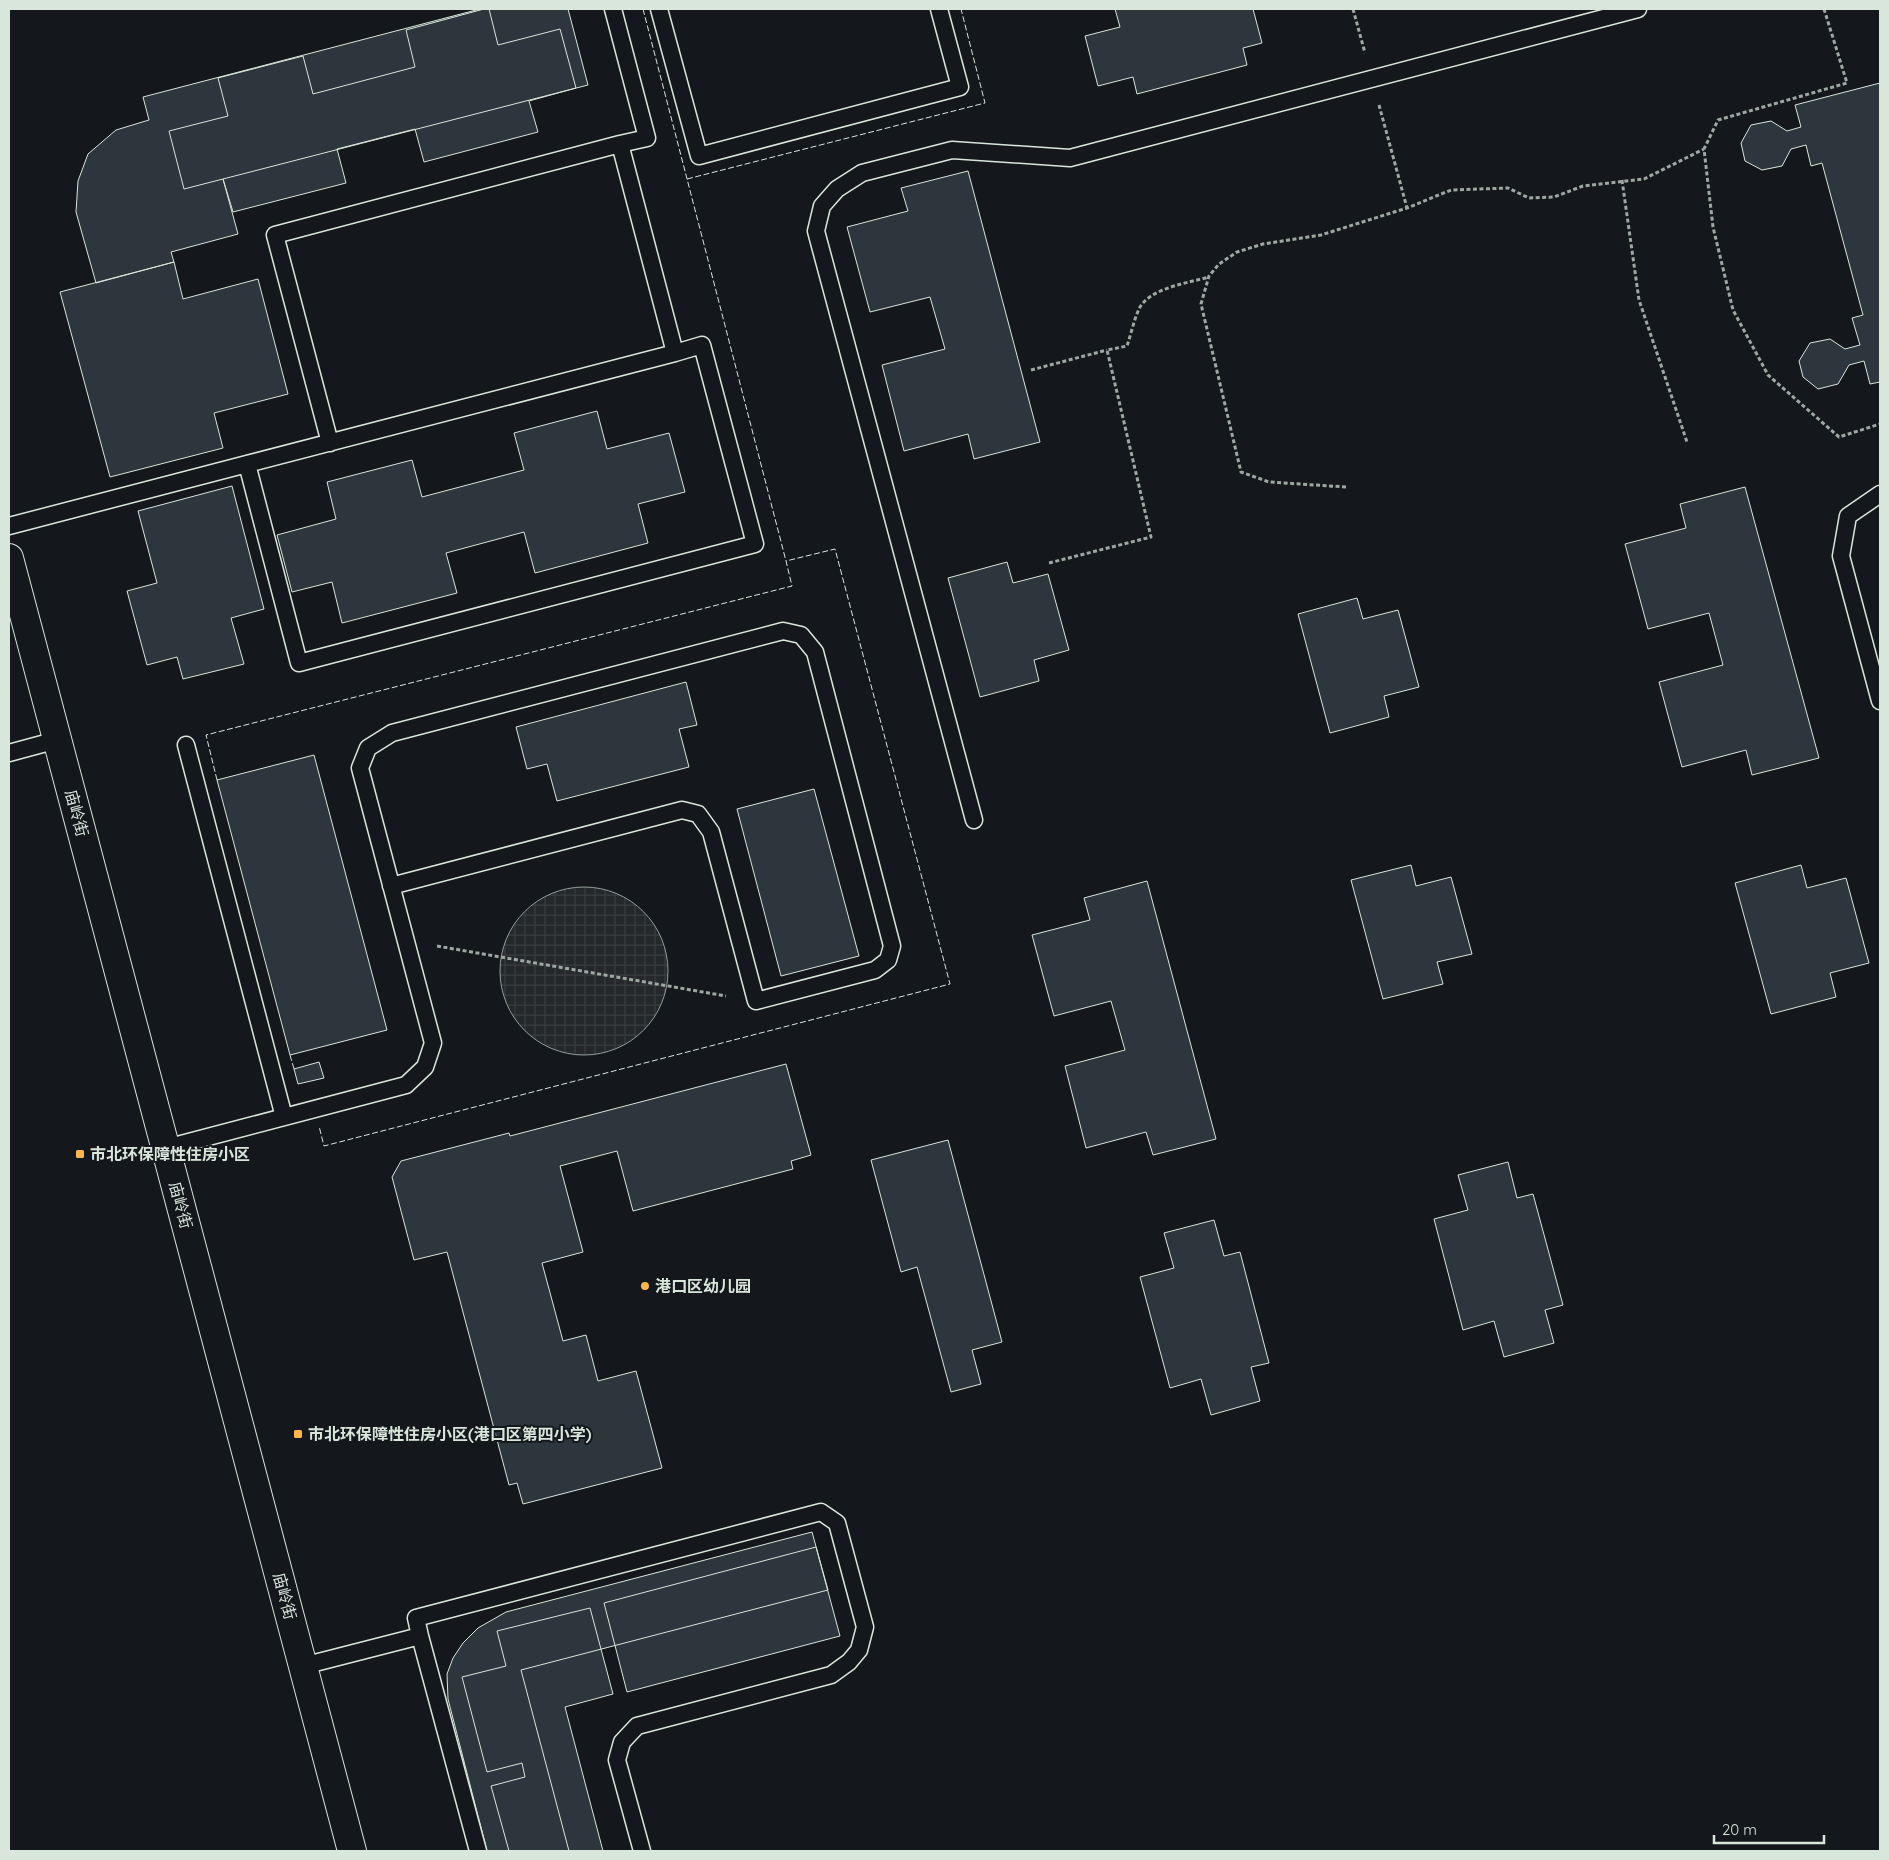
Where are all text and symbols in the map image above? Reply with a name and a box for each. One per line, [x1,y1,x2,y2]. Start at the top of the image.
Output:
street label: 庙岭街 [61,787,93,839]
place label: 巿北环保障性住房小区 [90,1144,250,1164]
marker: 巿北环保障性住房小区 [74,1148,86,1160]
street label: 庙岭街 [165,1179,197,1231]
place label: 港口区幼儿园 [655,1276,751,1296]
marker: 港口区幼儿园 [639,1280,651,1292]
place label: 巿北环保障性住房小区(港口区第四小学) [308,1424,592,1444]
marker: 巿北环保障性住房小区(港口区第四小学) [292,1428,304,1440]
street label: 庙岭街 [269,1570,301,1622]
scale bar [1714,1812,1824,1844]
text: 20 m [1722,1820,1757,1839]

